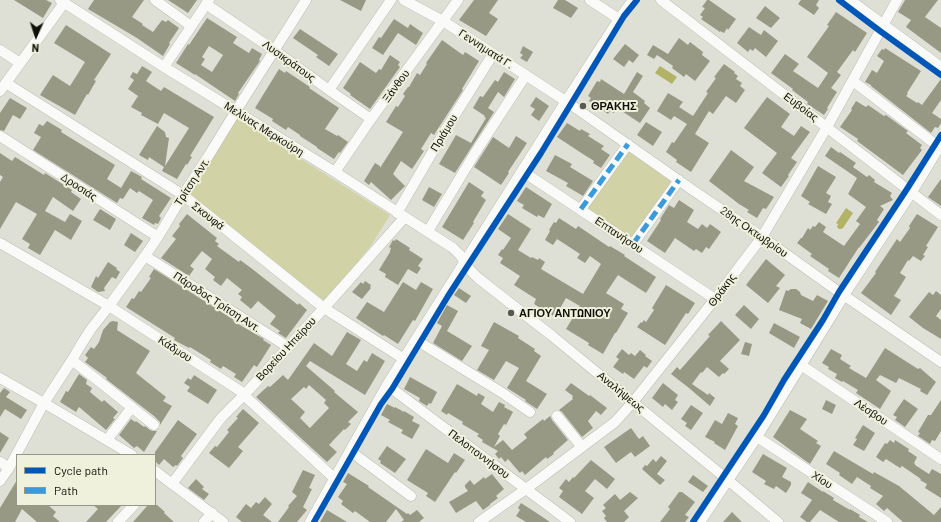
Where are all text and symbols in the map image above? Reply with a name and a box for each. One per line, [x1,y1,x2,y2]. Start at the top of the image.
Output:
north arrow [16,16,56,56]
street label: Γεννηματά Γ. [456,26,516,72]
street label: Λυσικράτους [260,37,318,85]
text: N [31,42,39,55]
street label: Ξάνθου [380,67,412,105]
street label: Ευβοίας [781,90,821,124]
street label: Μελίνας Μερκούρη [222,99,306,159]
place label: ΘΡΑΚΗΣ [591,99,637,113]
marker: ΘΡΑΚΗΣ [578,101,588,111]
street label: Πριάμου [428,112,460,154]
street label: Τρίτση Αντ. [172,155,212,209]
street label: Δροσιάς [59,170,99,204]
street label: Σκουφά [189,199,227,233]
street label: 28ης Οκτωβρίου [718,204,790,260]
street label: Επτανήσου [592,214,646,256]
street label: Πάροδος Τρίτση Αντ. [171,269,263,335]
street label: Θράκης [705,271,739,309]
place label: ΑΓΙΟΥ ΑΝΤΩΝΙΟΥ [519,306,611,320]
marker: ΑΓΙΟΥ ΑΝΤΩΝΙΟΥ [506,308,516,318]
street label: Βορείου Ηπείρου [253,314,319,384]
street label: Κάδμου [156,333,194,365]
street label: Αναλήψεως [595,369,647,415]
street label: Λέσβου [852,396,890,428]
street label: Πελοποννήσου [446,427,512,481]
legend [16,454,156,506]
text: Cycle path [54,463,108,477]
street label: Χίου [809,468,835,492]
text: Path [54,483,78,497]

